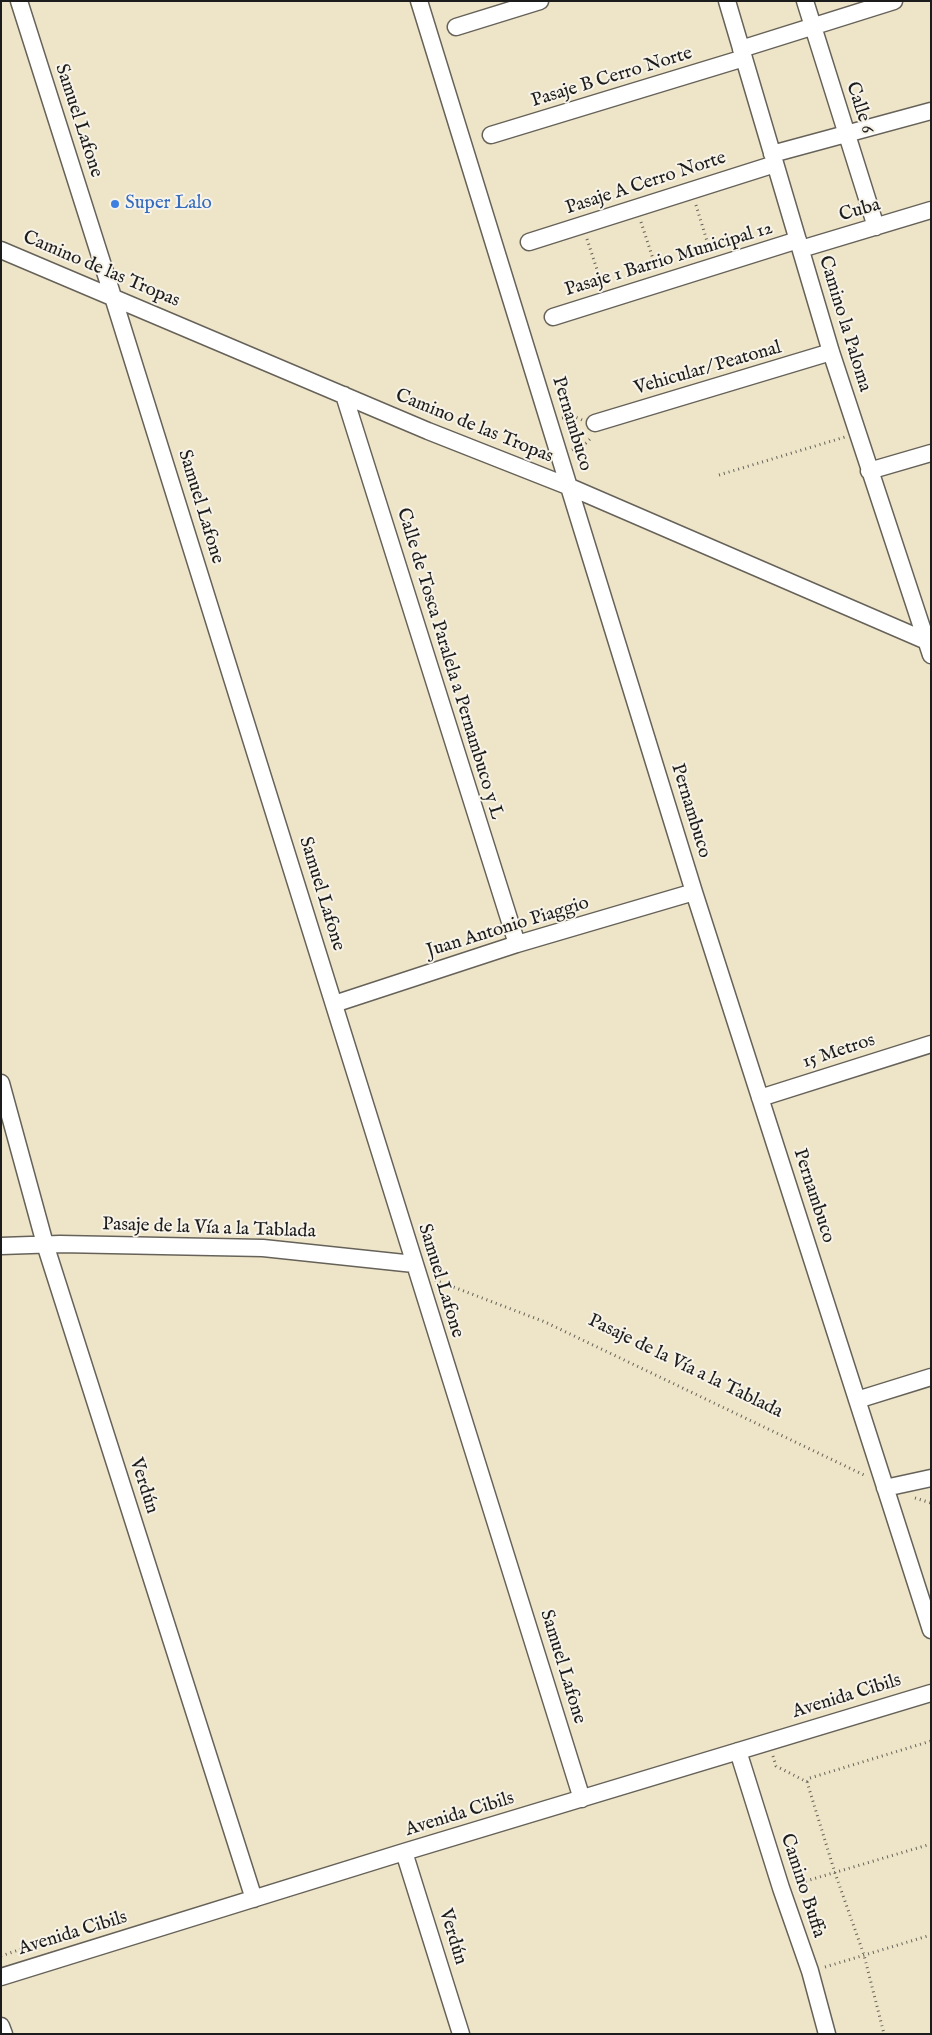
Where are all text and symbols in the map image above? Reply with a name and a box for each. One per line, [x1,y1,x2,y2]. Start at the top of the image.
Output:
street label: Pasaje B Cerro Norte [529,43,695,113]
street label: Samuel Lafone [49,61,107,181]
street label: Calle 6 [840,79,878,137]
street label: Pasaje A Cerro Norte [563,147,729,221]
place label: Super Lalo [125,193,212,215]
street label: Cuba [837,194,883,228]
marker: Super Lalo [109,198,121,210]
street label: Pasaje 1 Barrio Municipal 12 [562,217,776,303]
street label: Camino de las Tropas [19,227,183,313]
street label: Camino la Paloma [812,253,876,395]
street label: Vehicular/ Peatonal [632,337,784,401]
street label: Pernambuco [546,374,596,474]
street label: Camino de las Tropas [392,385,556,469]
street label: Samuel Lafone [172,447,228,567]
street label: Calle de Tosca Paralela a Pernambuco y L [391,506,507,822]
street label: Pernambuco [665,761,715,861]
street label: Samuel Lafone [293,834,349,954]
street label: Juan Antonio Piaggio [424,892,592,964]
street label: 15 Metros [800,1030,878,1074]
street label: Pernambuco [787,1146,839,1246]
street label: Pasaje de la Vía a la Tablada [102,1214,316,1244]
street label: Samuel Lafone [412,1221,468,1341]
street label: Pasaje de la Vía a la Tablada [584,1310,786,1424]
street label: Verdún [123,1455,163,1517]
street label: Samuel Lafone [534,1607,590,1727]
street label: Avenida Cibils [790,1670,904,1724]
street label: Avenida Cibils [403,1788,517,1842]
street label: Camino Buffa [774,1831,830,1941]
street label: Verdún [433,1906,471,1968]
street label: Avenida Cibils [16,1907,130,1961]

